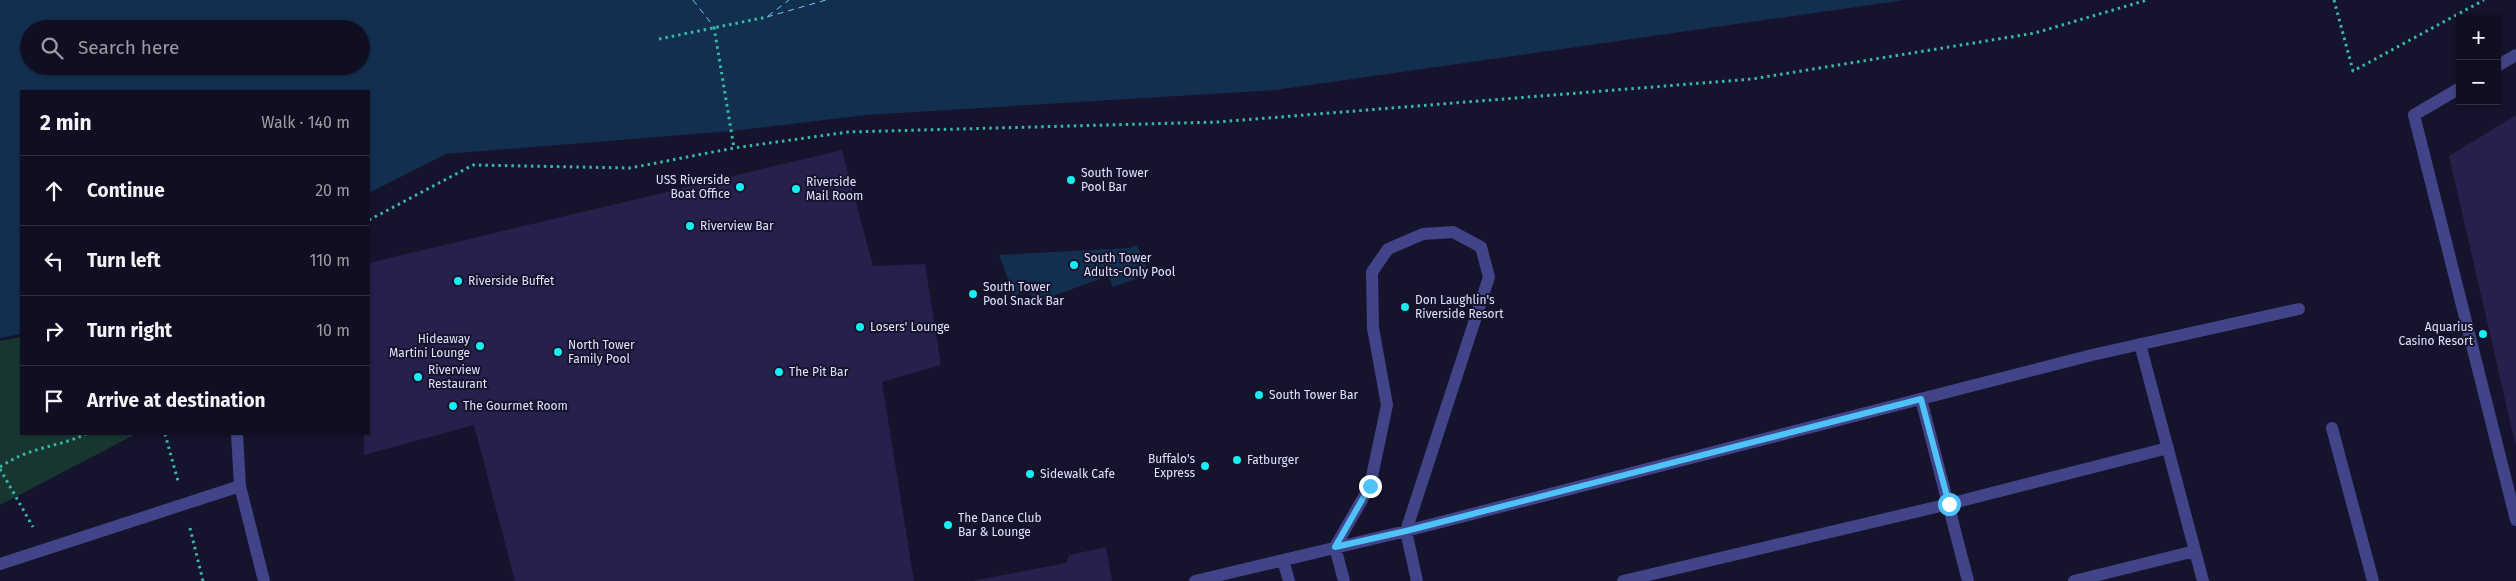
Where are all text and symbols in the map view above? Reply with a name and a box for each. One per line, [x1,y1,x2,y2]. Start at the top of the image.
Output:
map controls [2456,15,2501,105]
button: + [2456,15,2501,60]
search box [20,20,370,75]
icon: search [38,34,66,62]
text: Search here [78,36,179,59]
button: − [2456,60,2501,105]
text: 2 min [40,110,92,136]
text: Walk · 140 m [261,113,350,132]
place label: South Tower Pool Bar [1081,166,1149,194]
place label: USS Riverside Boat Office [656,173,730,201]
marker: South Tower Pool Bar [1065,174,1077,186]
place label: Riverside Mail Room [806,175,863,203]
icon: ahead [40,177,68,205]
text: Continue [87,179,165,202]
text: 20 m [315,181,350,200]
marker: USS Riverside Boat Office [734,181,746,193]
marker: Riverside Mail Room [790,183,802,195]
place label: Riverview Bar [700,219,774,233]
marker: Riverview Bar [684,220,696,232]
icon: left [40,247,68,275]
text: Turn left [87,249,161,272]
text: 110 m [309,251,350,270]
place label: South Tower Adults-Only Pool [1084,251,1176,279]
marker: South Tower Adults-Only Pool [1068,259,1080,271]
place label: Riverside Buffet [468,274,555,288]
marker: Riverside Buffet [452,275,464,287]
place label: South Tower Pool Snack Bar [983,280,1064,308]
marker: South Tower Pool Snack Bar [967,288,979,300]
place label: Don Laughlin's Riverside Resort [1415,293,1504,321]
marker: Don Laughlin's Riverside Resort [1399,301,1411,313]
icon: right [40,317,68,345]
text: Turn right [87,319,172,342]
place label: Losers' Lounge [870,320,950,334]
place label: Aquarius Casino Resort [2399,320,2474,348]
text: 10 m [316,321,350,340]
marker: Losers' Lounge [854,321,866,333]
marker: Aquarius Casino Resort [2477,328,2489,340]
place label: Hideaway Martini Lounge [389,332,470,360]
place label: North Tower Family Pool [568,338,635,366]
marker: Hideaway Martini Lounge [474,340,486,352]
marker: North Tower Family Pool [552,346,564,358]
place label: Riverview Restaurant [428,363,488,391]
place label: The Pit Bar [789,365,849,379]
marker: The Pit Bar [773,366,785,378]
marker: Riverview Restaurant [412,371,424,383]
icon: arrive [40,387,68,415]
place label: South Tower Bar [1269,388,1358,402]
text: Arrive at destination [87,389,266,412]
marker: South Tower Bar [1253,389,1265,401]
place label: The Gourmet Room [463,399,568,413]
marker: The Gourmet Room [447,400,459,412]
place label: Buffalo's Express [1148,452,1195,480]
place label: Fatburger [1247,453,1299,467]
marker: Fatburger [1231,454,1243,466]
marker: Buffalo's Express [1199,460,1211,472]
place label: Sidewalk Cafe [1040,467,1115,481]
marker: Sidewalk Cafe [1024,468,1036,480]
route end [1359,475,1382,498]
route start [1938,493,1961,516]
place label: The Dance Club Bar & Lounge [958,511,1042,539]
marker: The Dance Club Bar & Lounge [942,519,954,531]

